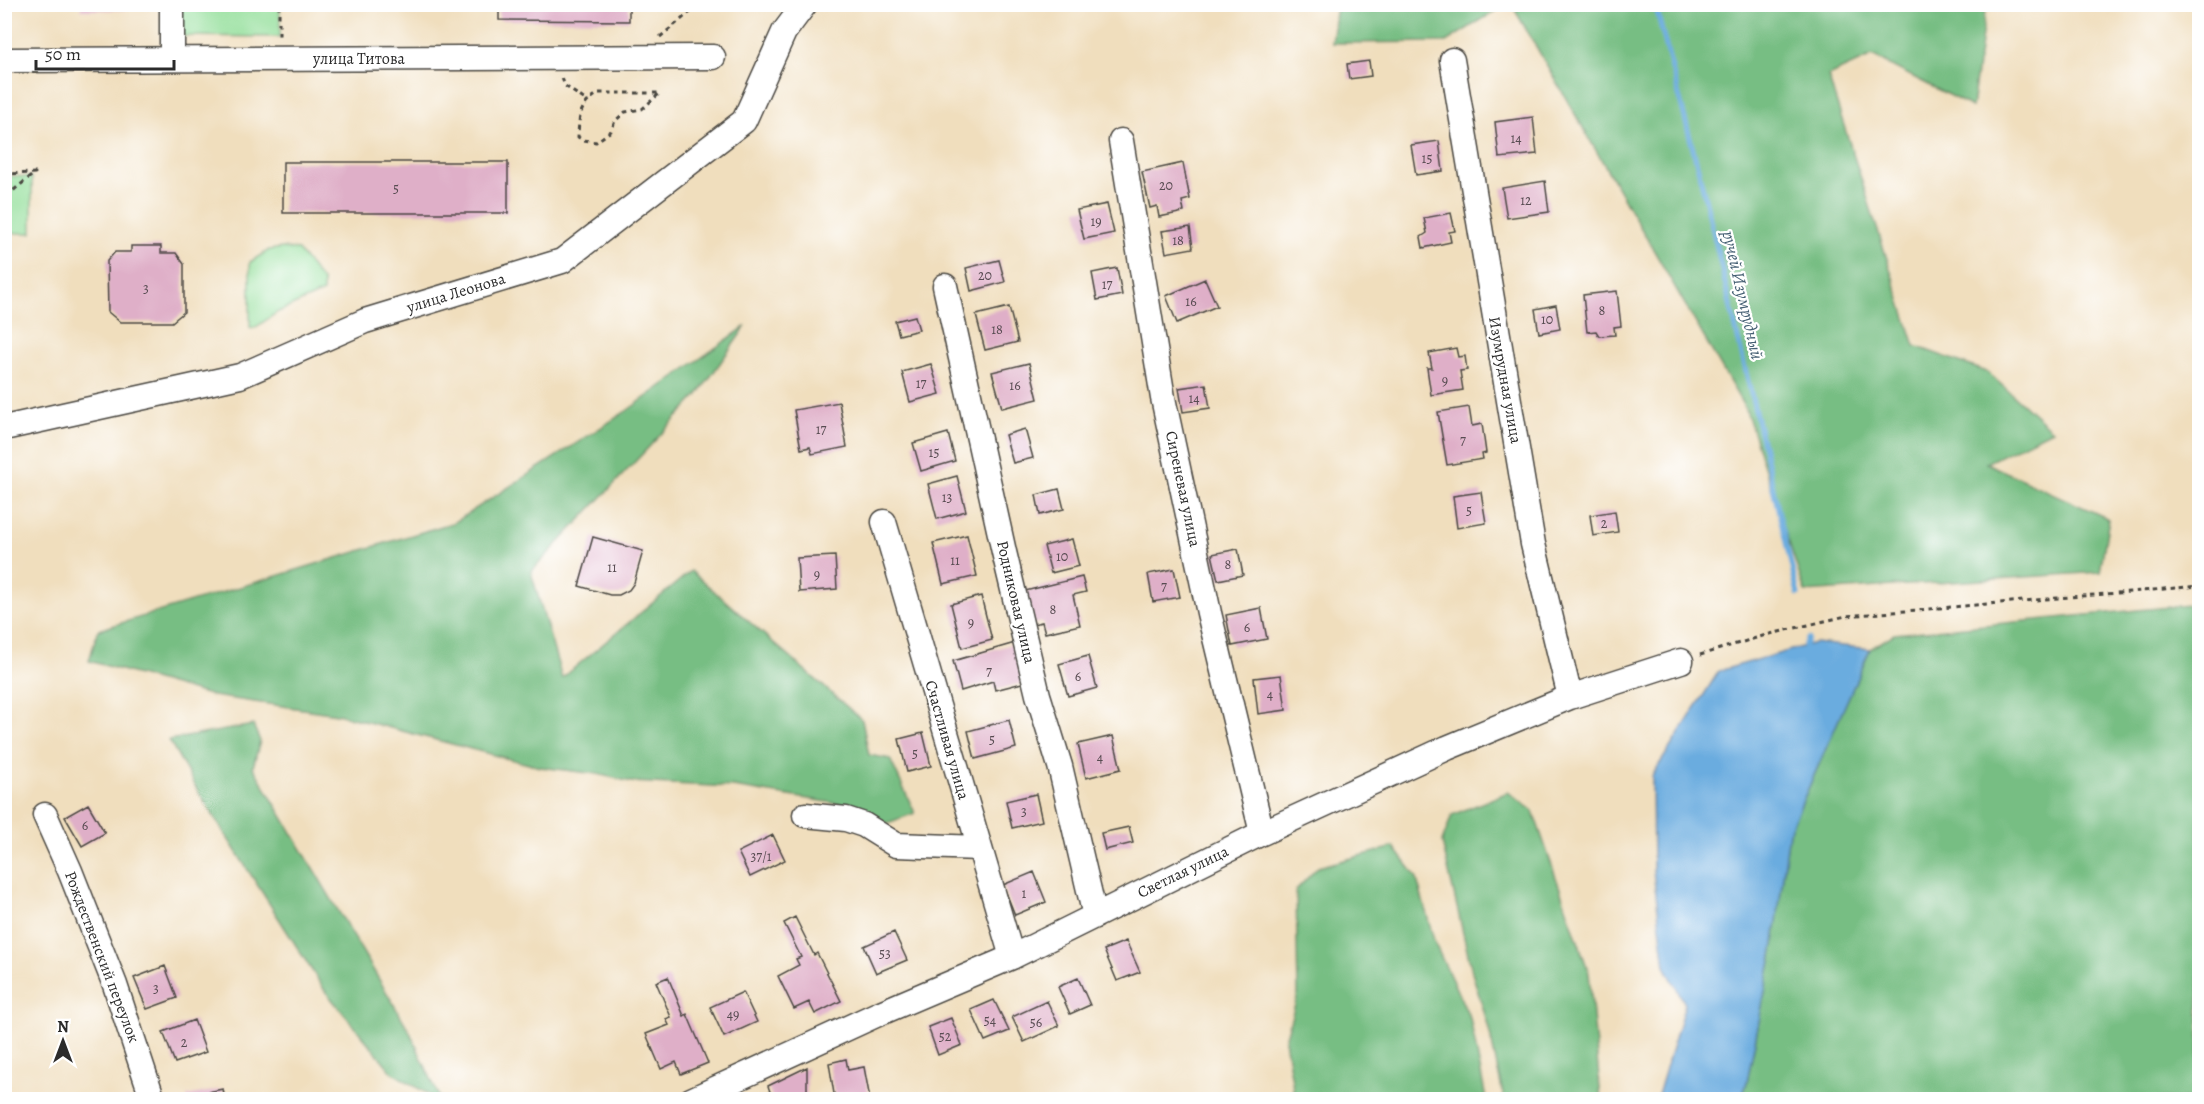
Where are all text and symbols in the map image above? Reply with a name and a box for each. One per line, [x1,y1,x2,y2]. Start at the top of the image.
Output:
scale bar [36,33,174,71]
text: 50 m [45,42,81,66]
street label: улица Титова [312,48,406,70]
house number: 14 [1510,129,1522,148]
house number: 15 [1422,149,1432,168]
house number: 20 [1159,176,1173,195]
house number: 5 [393,179,399,198]
house number: 12 [1520,191,1532,210]
house number: 19 [1090,212,1102,231]
water label: ручей Изумрудный [1716,227,1770,362]
house number: 18 [1172,231,1184,250]
house number: 20 [978,266,992,285]
street label: улица Леонова [403,267,509,319]
house number: 17 [1102,275,1112,294]
house number: 3 [143,279,149,298]
house number: 16 [1185,292,1197,311]
house number: 8 [1599,301,1606,320]
house number: 10 [1541,310,1553,329]
street label: Изумрудная улица [1483,315,1527,446]
house number: 18 [991,320,1003,339]
house number: 9 [1442,371,1448,390]
house number: 17 [916,374,926,393]
house number: 16 [1009,376,1021,395]
house number: 14 [1188,389,1200,408]
house number: 17 [816,420,826,439]
street label: Сиреневая улица [1160,429,1206,550]
house number: 7 [1460,431,1466,450]
house number: 15 [929,443,939,462]
house number: 13 [942,488,952,507]
house number: 5 [1466,501,1472,520]
house number: 2 [1601,514,1608,533]
street label: Родниковая улица [991,538,1041,666]
house number: 10 [1056,547,1068,566]
house number: 11 [950,551,960,570]
house number: 8 [1225,555,1232,574]
house number: 11 [607,558,617,577]
house number: 9 [814,565,820,584]
house number: 7 [1161,577,1167,596]
house number: 8 [1050,600,1057,619]
house number: 9 [968,613,974,632]
house number: 6 [1244,618,1250,637]
house number: 7 [986,662,992,681]
house number: 6 [1075,667,1081,686]
street label: Счастливая улица [919,678,975,803]
house number: 4 [1267,685,1273,704]
house number: 5 [989,730,995,749]
house number: 5 [912,744,918,763]
house number: 4 [1097,748,1103,767]
house number: 3 [1021,802,1027,821]
house number: 6 [82,816,88,835]
street label: Светлая улица [1134,840,1233,904]
house number: 37/1 [750,847,772,866]
street label: Рождественский переулок [59,868,145,1046]
house number: 1 [1022,884,1027,903]
house number: 53 [879,944,891,963]
house number: 3 [153,979,159,998]
house number: 49 [727,1005,739,1024]
north arrow [33,1011,93,1071]
house number: 54 [984,1011,996,1030]
house number: 56 [1030,1013,1042,1032]
text: N [57,1016,69,1038]
house number: 52 [939,1027,952,1046]
house number: 2 [181,1033,188,1052]

